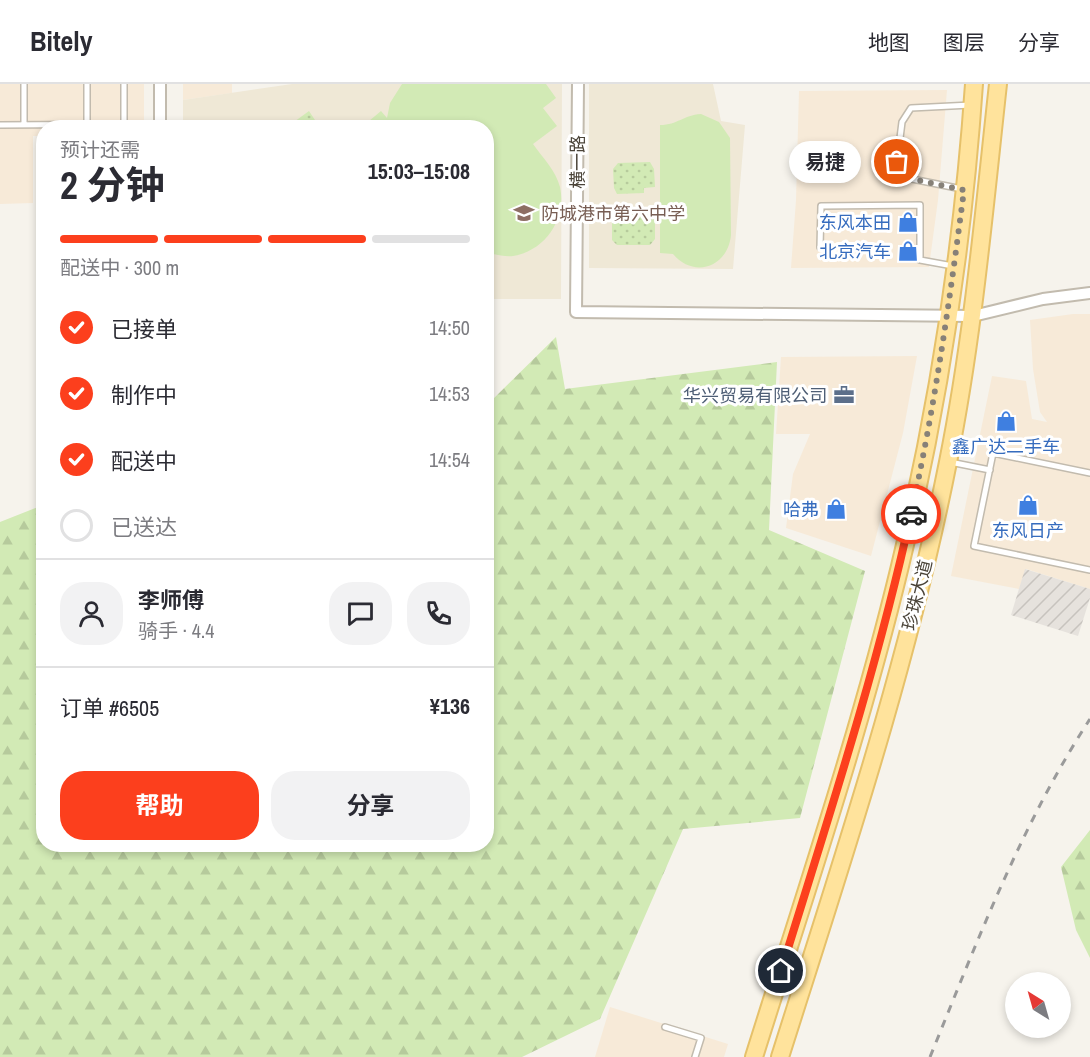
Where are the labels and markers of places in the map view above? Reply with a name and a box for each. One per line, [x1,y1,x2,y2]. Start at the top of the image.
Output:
pin [871,136,922,187]
callout: 易捷 [789,141,861,183]
school or university icon: 防城港市第六中学 [512,201,536,225]
place label: 防城港市第六中学 [541,201,685,226]
place label: 东风本田 [819,210,891,235]
shop icon: 东风本田 [896,210,920,234]
place label: 北京汽车 [819,239,891,264]
shop icon: 北京汽车 [896,239,920,263]
place label: 华兴贸易有限公司 [683,383,827,408]
office icon: 华兴贸易有限公司 [832,383,856,407]
shop icon: 鑫广达二手车 [994,409,1018,433]
place label: 鑫广达二手车 [952,434,1060,459]
shop icon: 东风日产 [1016,493,1040,517]
place label: 哈弗 [783,497,819,522]
shop icon: 哈弗 [824,497,848,521]
place label: 东风日产 [992,518,1064,543]
pin [755,945,806,996]

